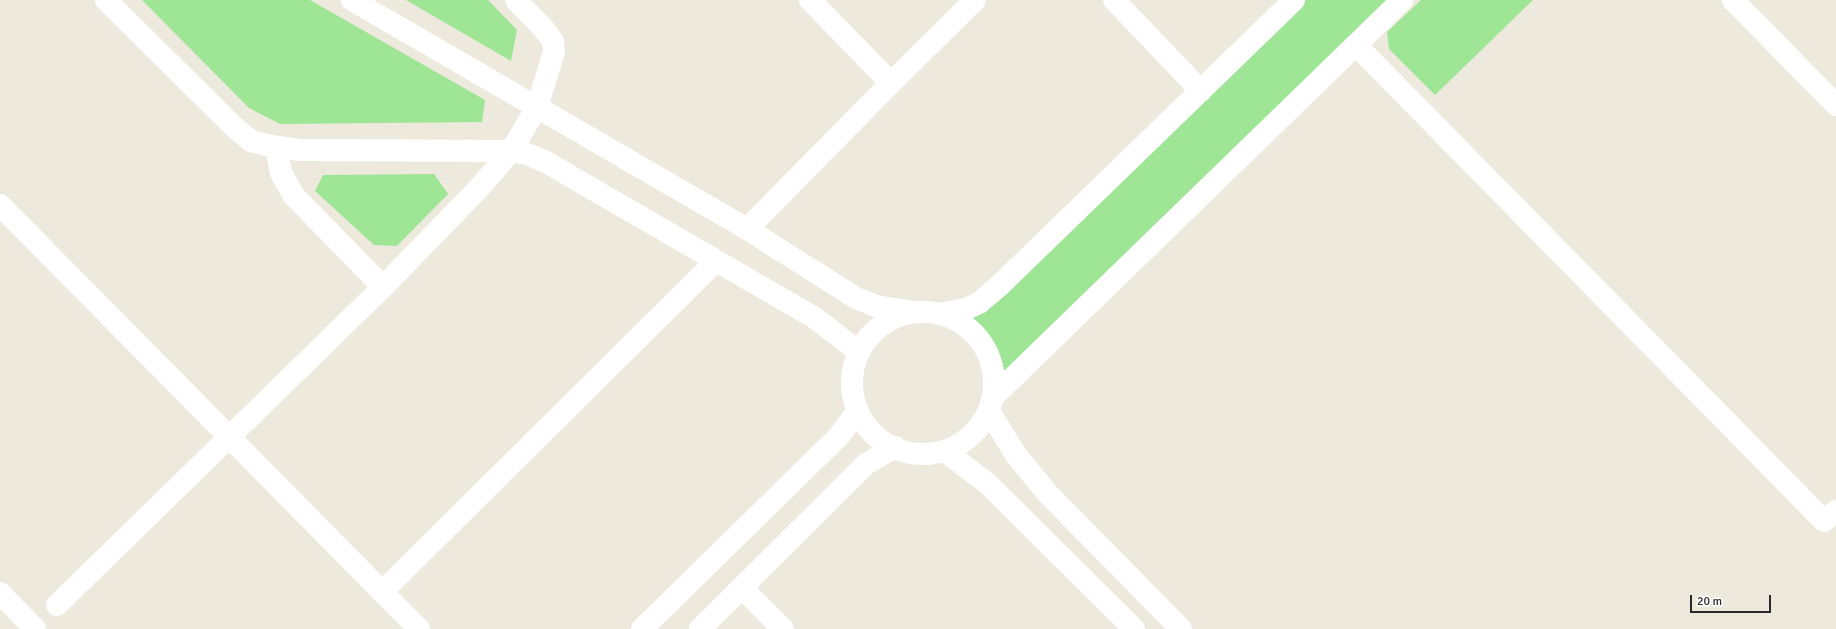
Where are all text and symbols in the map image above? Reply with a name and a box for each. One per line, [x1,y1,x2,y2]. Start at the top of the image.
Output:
scale bar [1692,587,1773,613]
text: 20 m [1697,594,1722,609]

